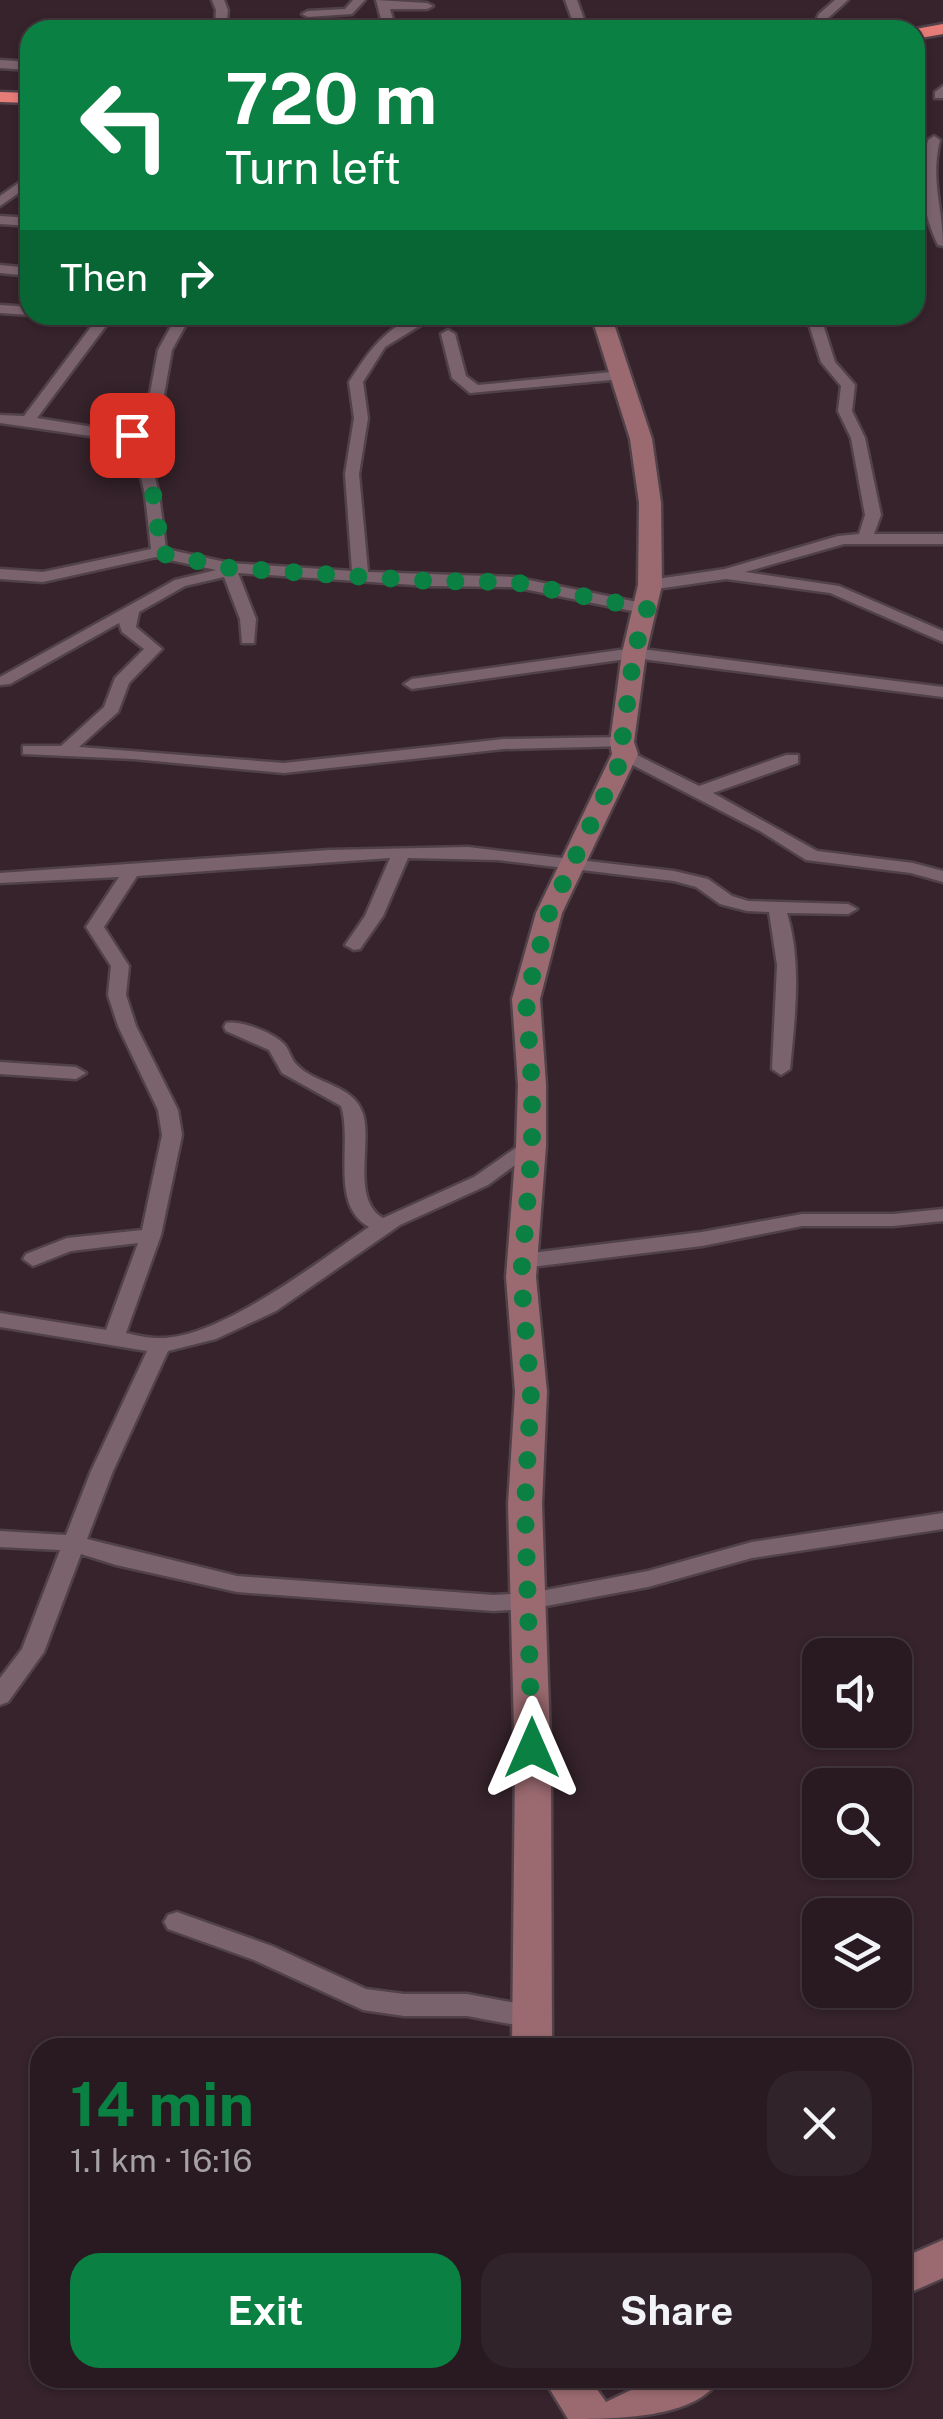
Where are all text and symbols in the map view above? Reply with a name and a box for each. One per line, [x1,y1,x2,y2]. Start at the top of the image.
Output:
text: 720 m [225,57,437,140]
icon: left [60,60,190,190]
text: Turn left [225,141,401,194]
icon: right [168,250,223,305]
text: Then [60,255,148,300]
pin [90,393,175,478]
icon: arrive [105,408,160,463]
map controls [802,1638,912,2008]
button: sound [802,1638,912,1748]
position arrow [480,1696,584,1800]
button: search [802,1768,912,1878]
button: layers [802,1898,912,2008]
text: 14 min [70,2069,254,2140]
button: close [767,2071,872,2176]
text: 1.1 km · 16:16 [70,2142,252,2179]
button: Exit [70,2253,461,2368]
button: Share [481,2253,872,2368]

